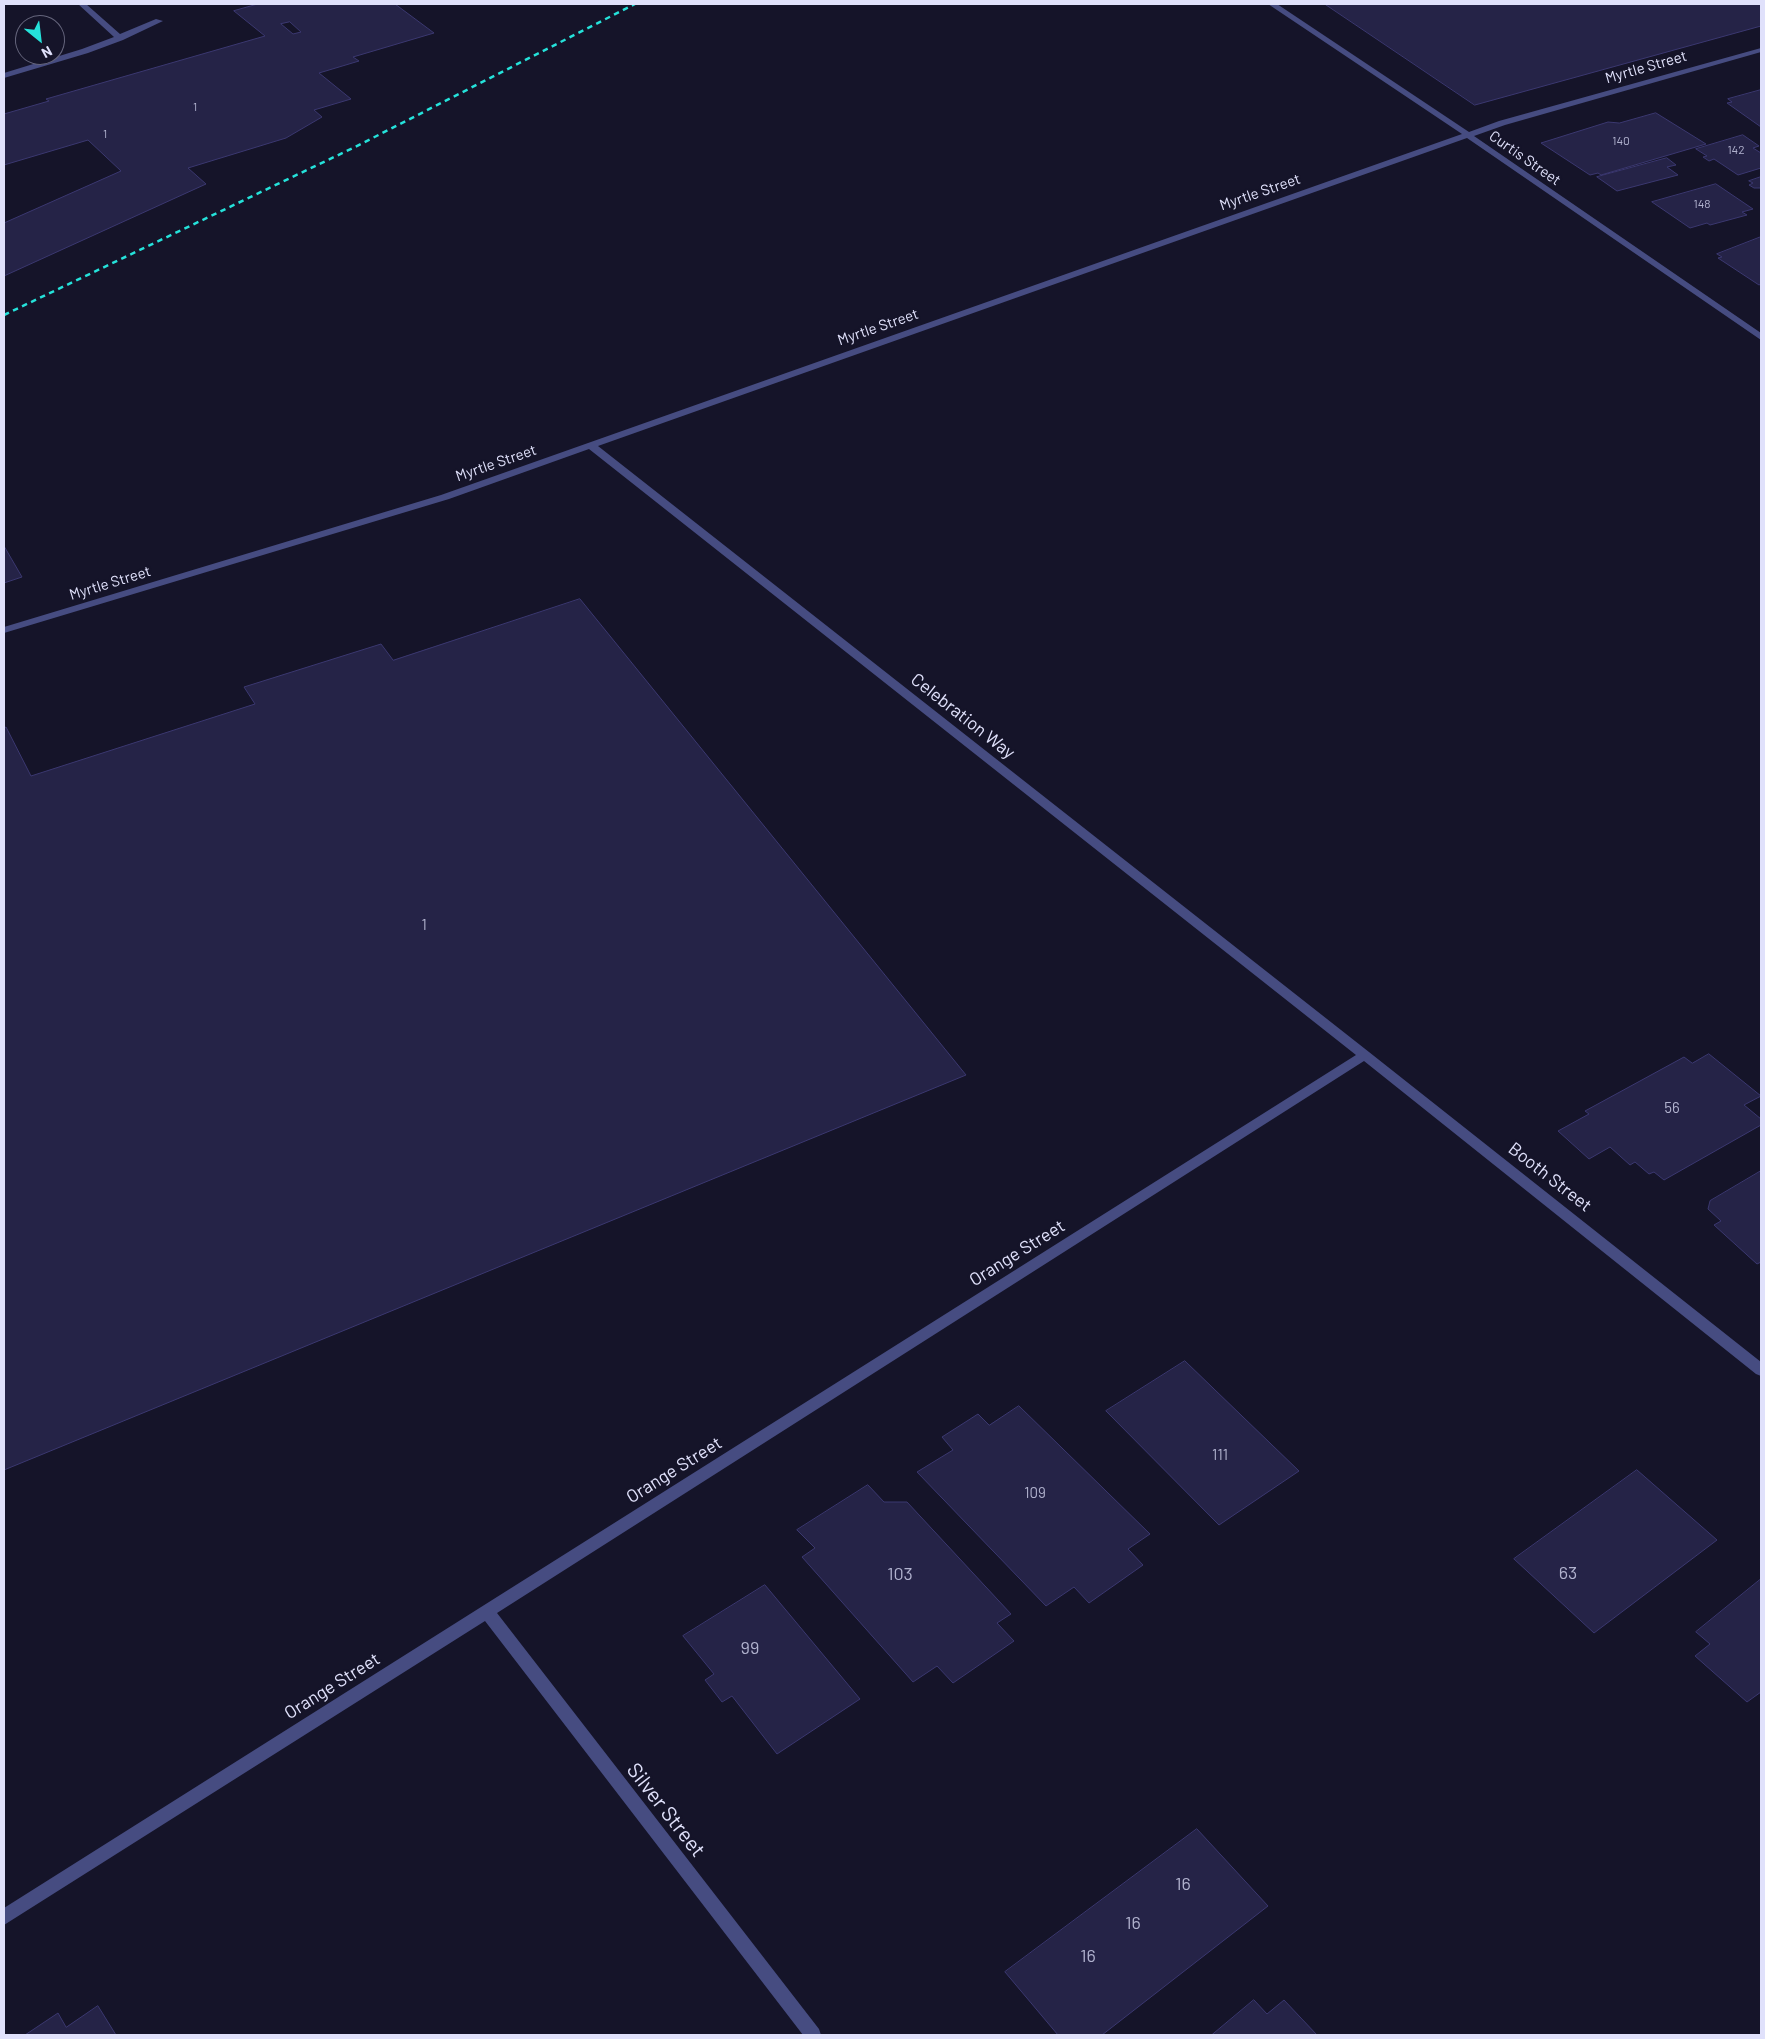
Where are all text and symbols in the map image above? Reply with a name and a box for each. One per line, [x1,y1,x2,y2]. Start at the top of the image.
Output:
north arrow [15,15,65,65]
text: N [39,43,55,62]
street label: Myrtle Street [1603,47,1689,87]
house number: 1 [193,100,197,114]
house number: 1 [103,127,107,141]
street label: Curtis Street [1486,127,1564,189]
house number: 140 [1612,134,1630,148]
house number: 142 [1727,143,1745,157]
street label: Myrtle Street [1217,170,1303,214]
house number: 148 [1693,197,1711,211]
street label: Myrtle Street [835,305,921,349]
street label: Myrtle Street [453,441,539,485]
street label: Myrtle Street [67,562,153,604]
street label: Celebration Way [907,669,1019,763]
house number: 1 [421,916,427,934]
house number: 56 [1664,1099,1680,1117]
street label: Booth Street [1504,1138,1596,1216]
street label: Orange Street [965,1215,1069,1291]
street label: Orange Street [622,1432,726,1508]
house number: 111 [1212,1446,1228,1464]
house number: 109 [1024,1484,1046,1502]
house number: 63 [1559,1562,1577,1584]
house number: 103 [887,1563,913,1585]
house number: 99 [741,1637,759,1659]
street label: Orange Street [280,1648,384,1724]
street label: Silver Street [621,1758,711,1862]
house number: 16 [1175,1873,1191,1895]
house number: 16 [1125,1912,1141,1934]
house number: 16 [1080,1945,1096,1967]

